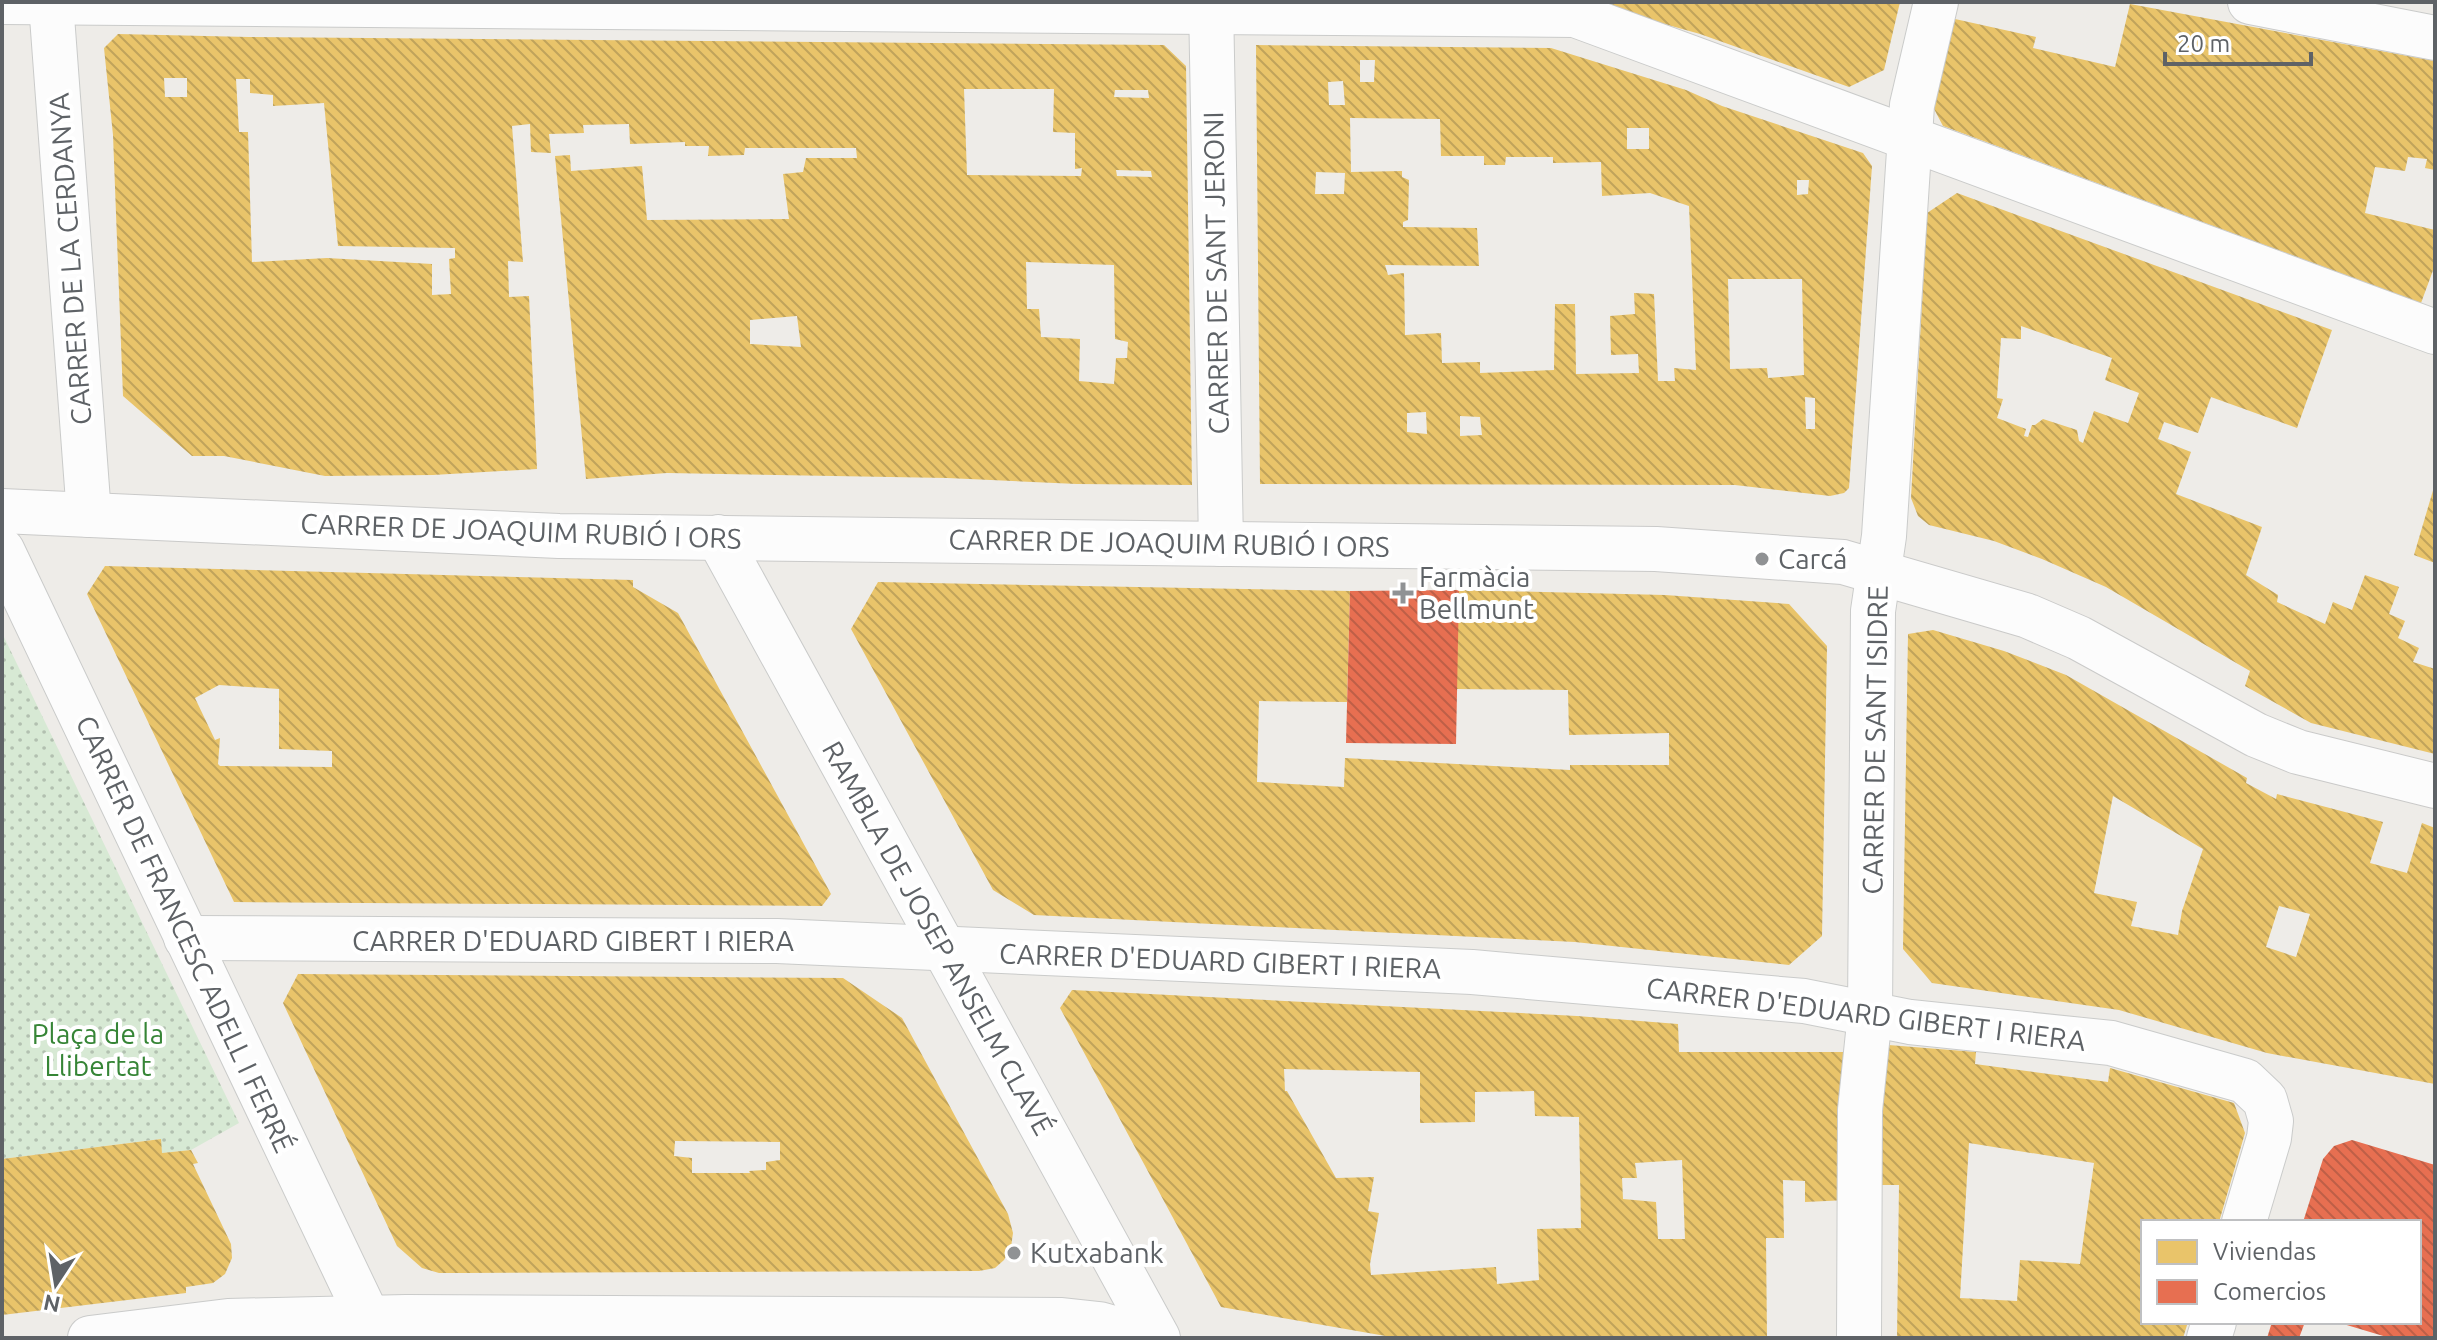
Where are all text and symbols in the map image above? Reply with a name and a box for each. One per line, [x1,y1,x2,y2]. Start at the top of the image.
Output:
scale bar [2165,16,2311,66]
text: 20 m [2177,30,2230,57]
street label: CARRER DE LA CERDANYA [42,92,97,426]
street label: CARRER DE SANT JERONI [1197,111,1234,435]
street label: CARRER DE JOAQUIM RUBIÓ I ORS [300,506,742,554]
street label: CARRER DE JOAQUIM RUBIÓ I ORS [948,522,1390,562]
place label: Carcá [1778,543,1848,574]
marker: Carcá [1753,550,1771,568]
place label: Farmàcia Bellmunt [1419,561,1534,624]
marker: Farmàcia Bellmunt [1394,584,1412,602]
street label: CARRER DE SANT ISIDRE [1856,585,1893,895]
street label: CARRER DE FRANCESC ADELL I FERRÉ [70,710,301,1157]
street label: RAMBLA DE JOSEP ANSELM CLAVÉ [817,735,1061,1140]
street label: CARRER D'EDUARD GIBERT I RIERA [352,925,794,956]
street label: CARRER D'EDUARD GIBERT I RIERA [999,937,1441,984]
street label: CARRER D'EDUARD GIBERT I RIERA [1645,971,2087,1056]
park label: Plaça de la Llibertat [32,1018,164,1081]
legend [2141,1220,2421,1324]
place label: Kutxabank [1030,1237,1164,1268]
text: Viviendas [2213,1238,2316,1265]
north arrow [16,1244,96,1324]
marker: Kutxabank [1005,1244,1023,1262]
text: Comercios [2213,1278,2326,1305]
text: N [41,1290,62,1318]

